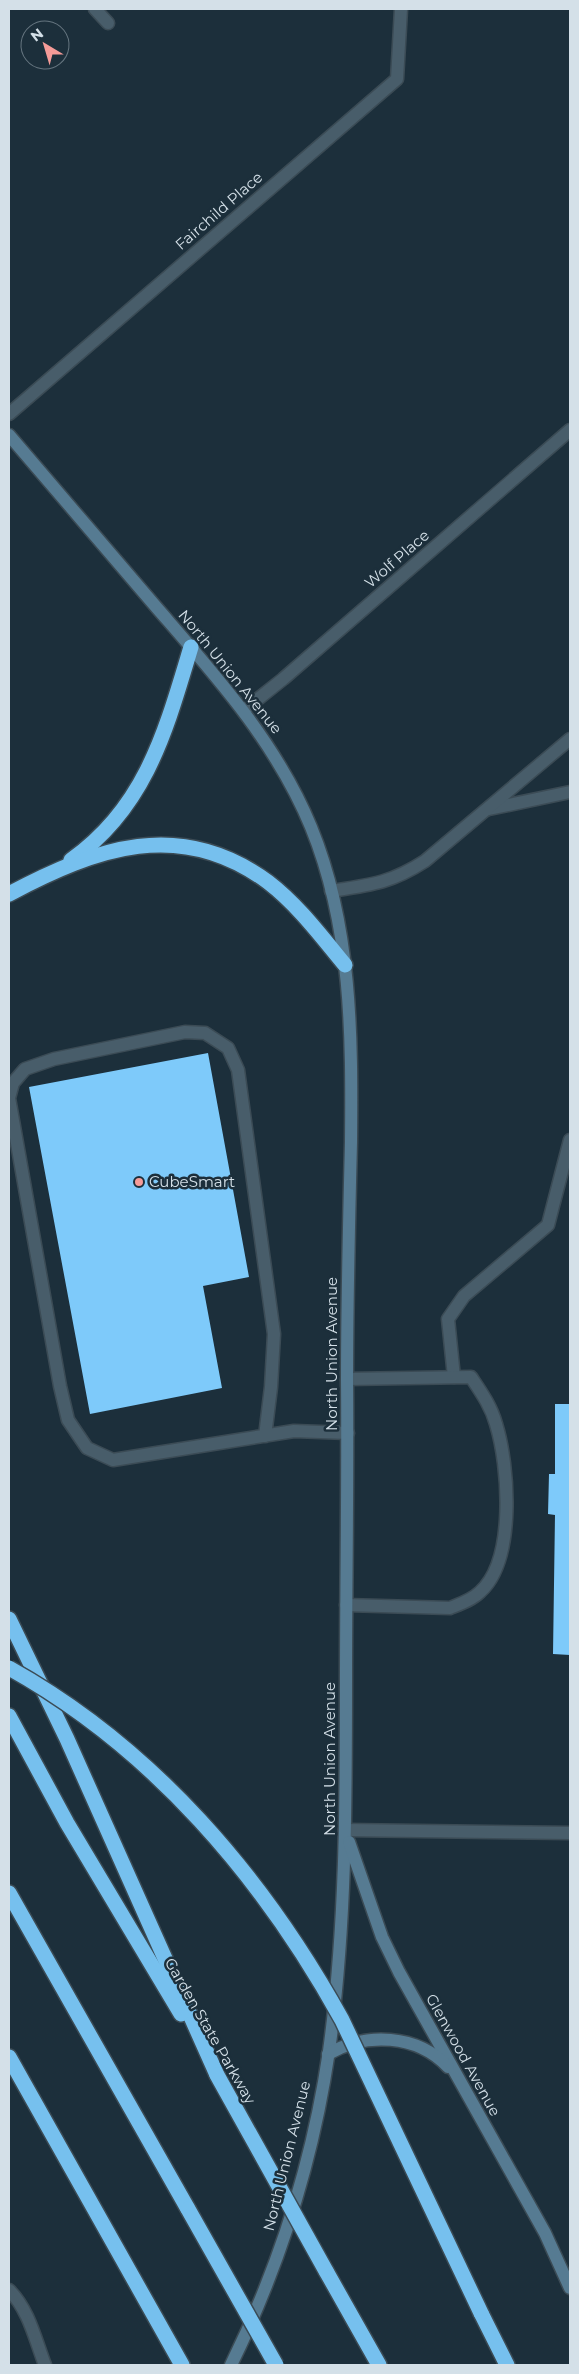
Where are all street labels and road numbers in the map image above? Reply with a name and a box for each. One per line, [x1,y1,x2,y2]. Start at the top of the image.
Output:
street label: Fairchild Place [171,168,266,254]
street label: Wolf Place [361,525,433,592]
street label: North Union Avenue [175,606,286,738]
street label: North Union Avenue [322,1277,341,1431]
street label: North Union Avenue [320,1682,339,1836]
street label: Garden State Parkway [161,1954,261,2108]
street label: Glenwood Avenue [422,1990,505,2119]
street label: North Union Avenue [259,2079,314,2233]

